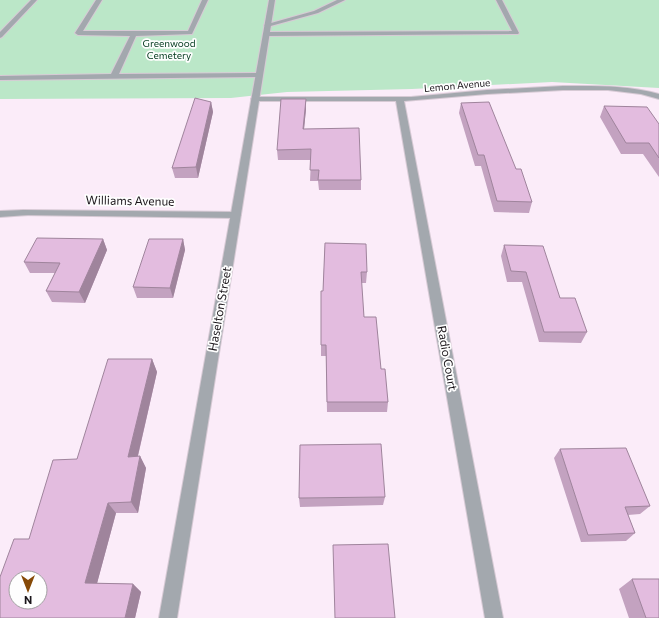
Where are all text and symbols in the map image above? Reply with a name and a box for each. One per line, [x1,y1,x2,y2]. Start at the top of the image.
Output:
park label: Greenwood Cemetery [143,37,196,61]
street label: Lemon Avenue [423,76,491,94]
street label: Williams Avenue [85,192,175,208]
street label: Haselton Street [205,266,233,352]
street label: Radio Court [435,324,461,391]
north arrow [8,570,48,610]
text: N [24,594,32,607]

